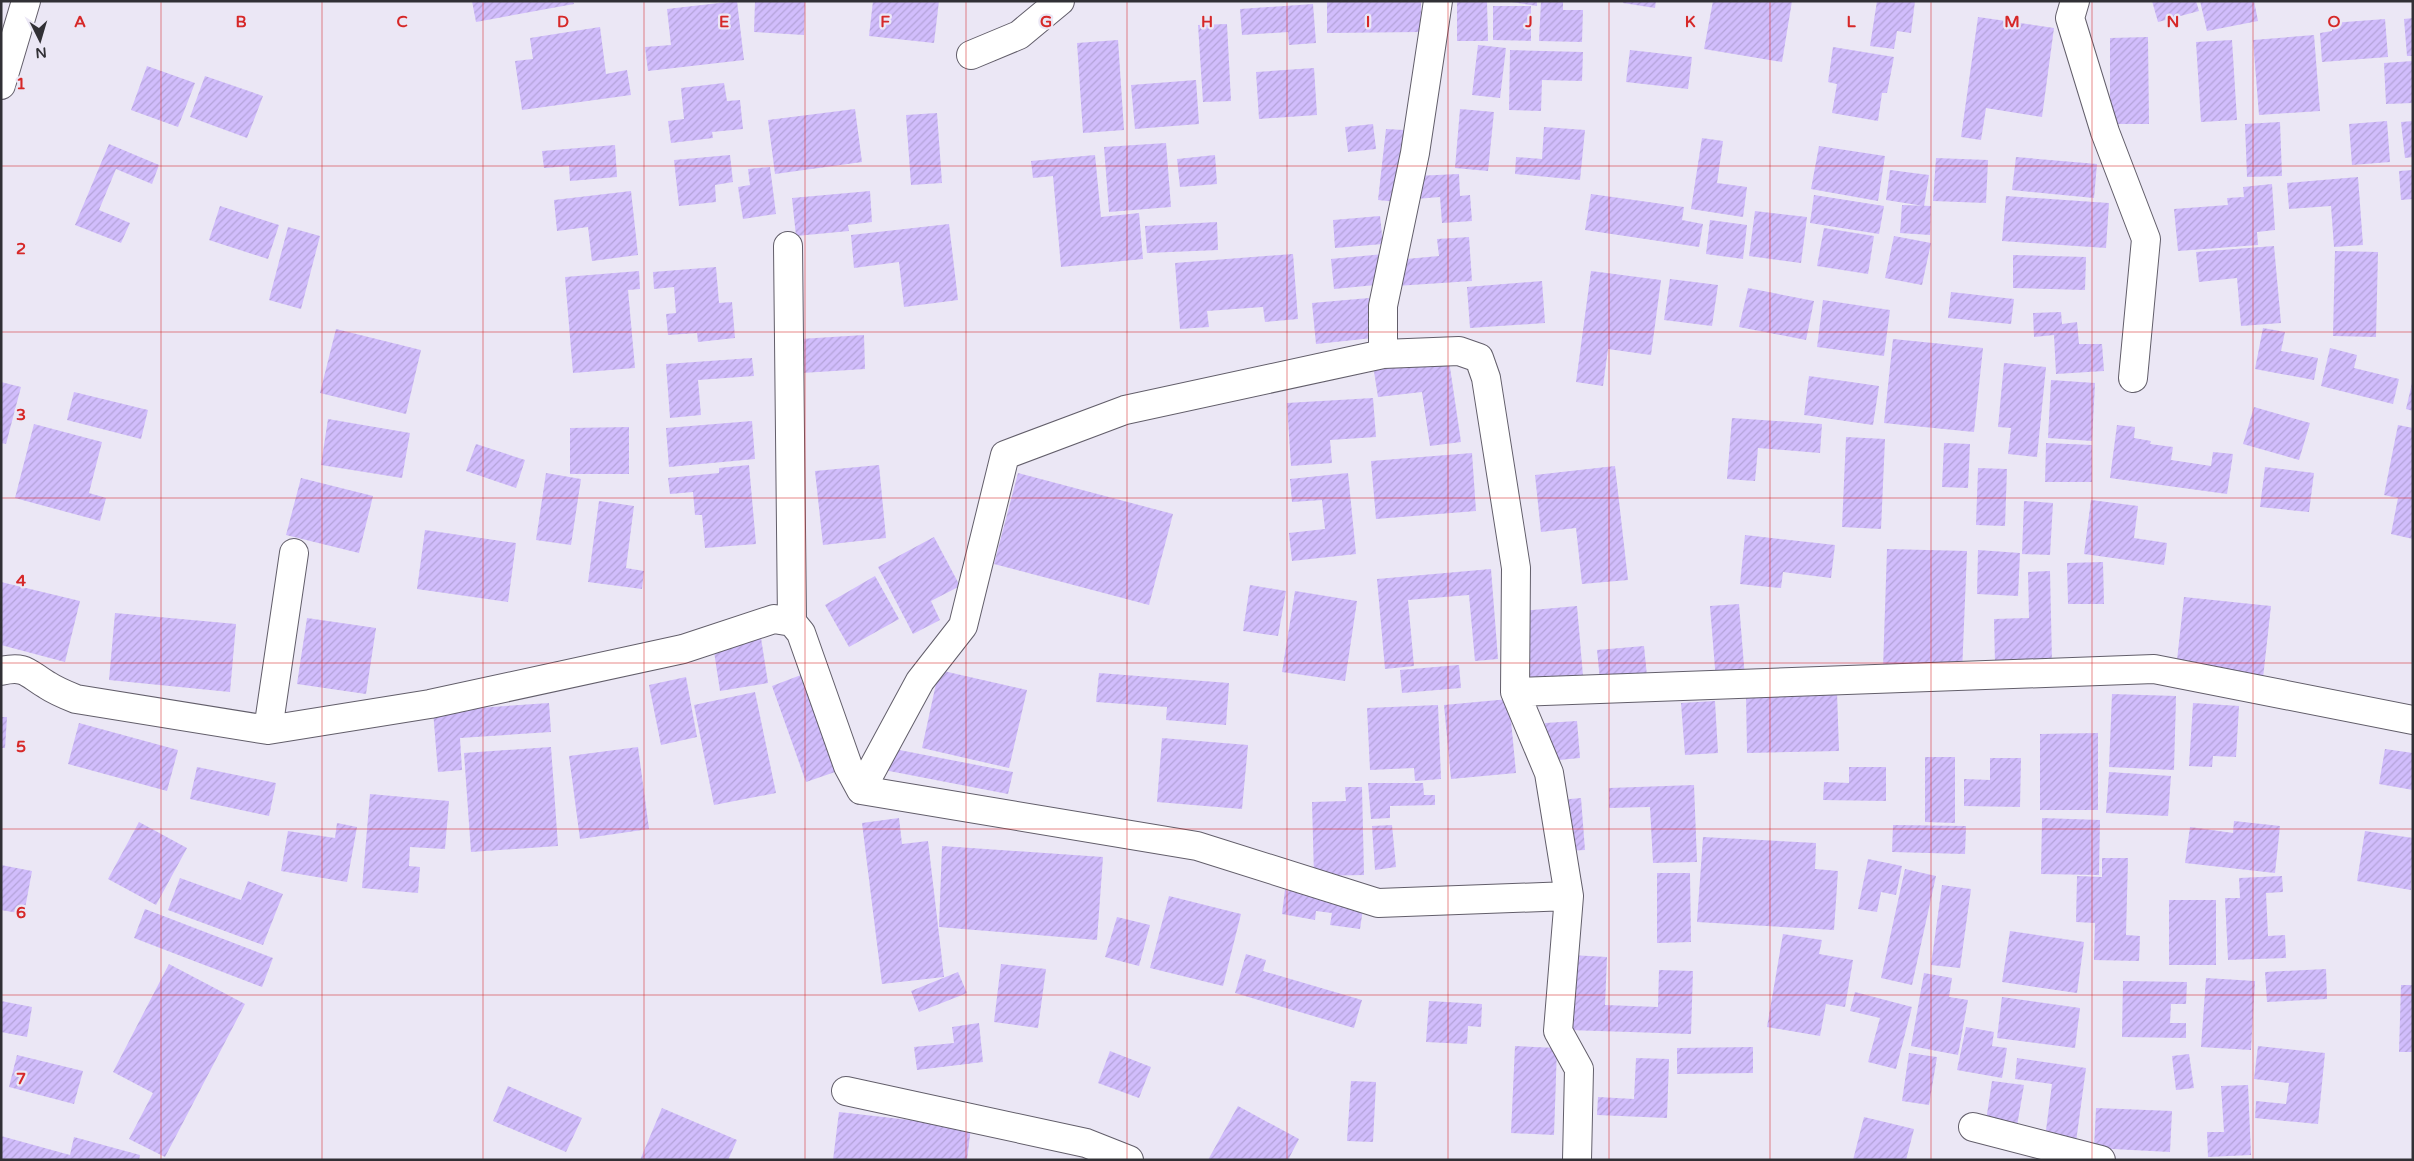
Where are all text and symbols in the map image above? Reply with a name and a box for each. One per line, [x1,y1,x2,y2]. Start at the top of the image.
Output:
text: A [74,12,86,32]
text: B [235,12,247,32]
text: C [396,12,408,32]
text: D [557,12,569,32]
text: E [719,12,729,32]
text: F [880,12,890,32]
text: G [1040,12,1052,32]
text: H [1201,12,1213,32]
text: I [1366,12,1370,32]
text: J [1524,12,1533,32]
text: K [1685,12,1696,32]
text: L [1846,12,1856,32]
text: M [2004,12,2020,32]
text: N [2167,12,2179,32]
text: O [2328,12,2341,32]
north arrow [15,15,65,65]
text: N [35,43,47,61]
text: 1 [16,74,26,94]
text: 2 [16,239,26,259]
text: 3 [16,405,26,425]
text: 4 [16,571,26,591]
text: 5 [16,737,26,757]
text: 6 [16,903,26,923]
text: 7 [16,1069,26,1089]

